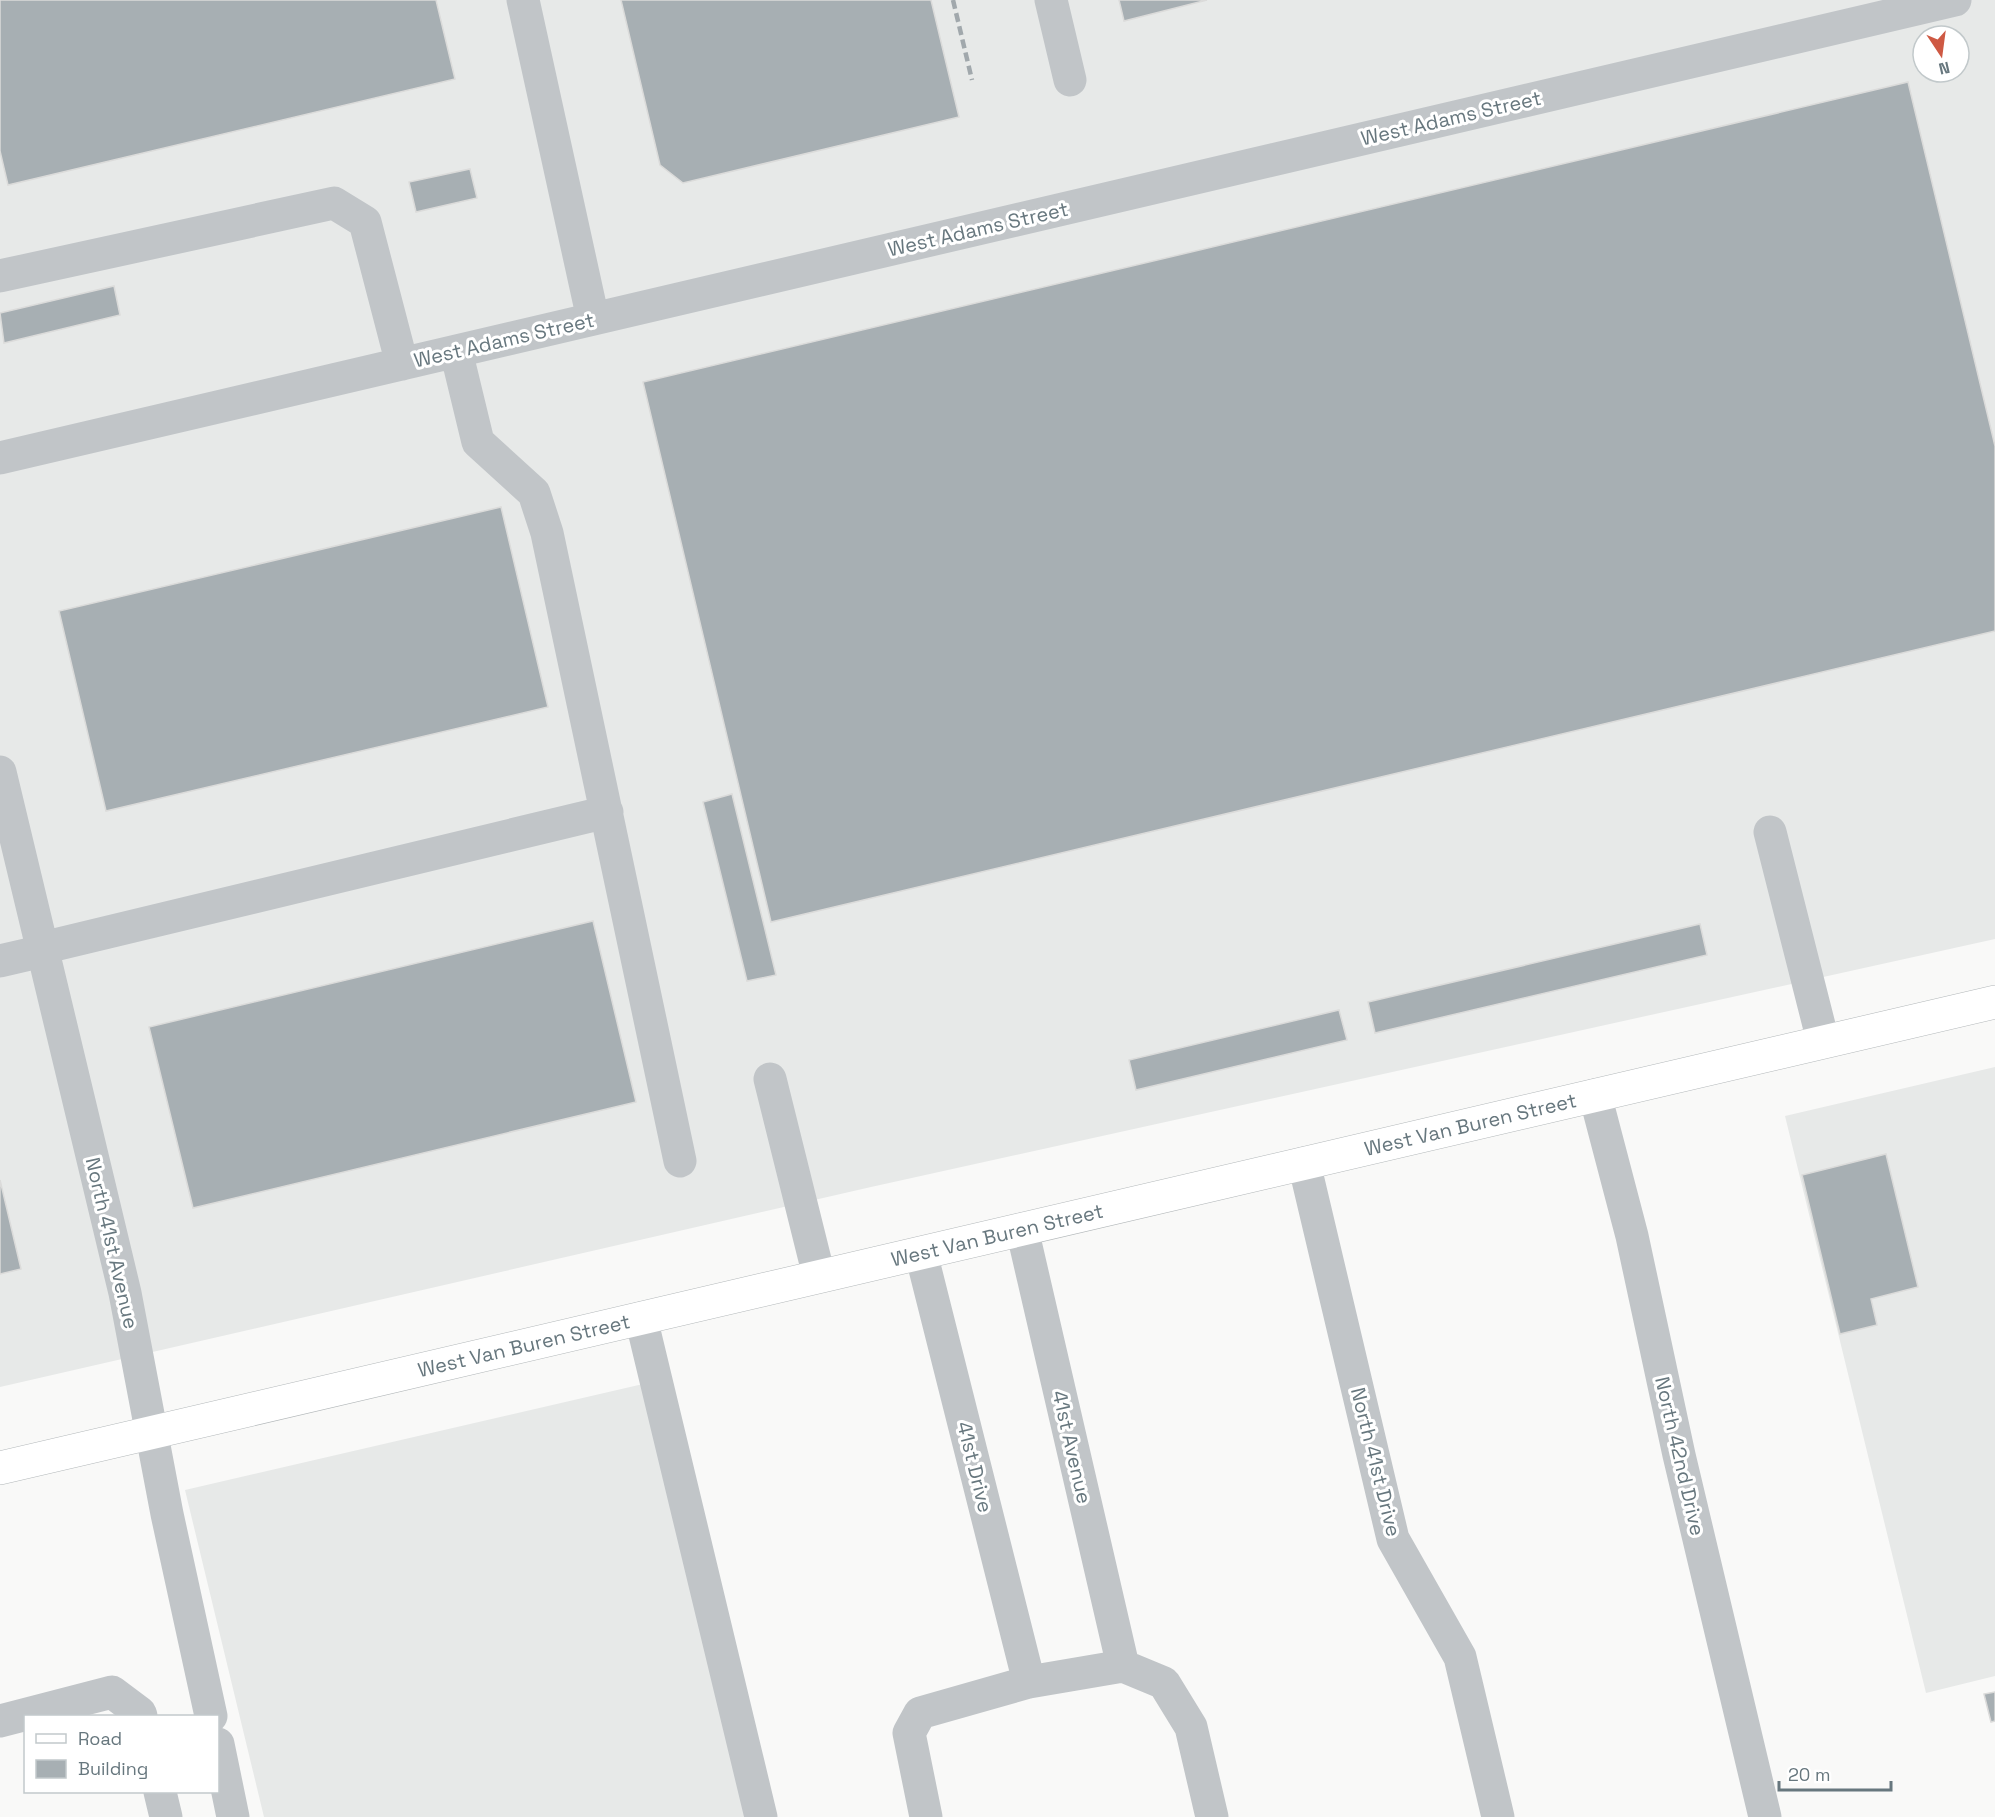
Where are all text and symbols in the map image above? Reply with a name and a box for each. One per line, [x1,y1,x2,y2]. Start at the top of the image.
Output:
north arrow [1911,24,1971,84]
text: N [1937,57,1952,80]
street label: West Adams Street [1358,85,1544,151]
street label: West Adams Street [885,196,1071,262]
street label: West Adams Street [411,307,597,373]
street label: West Van Buren Street [1362,1087,1579,1162]
street label: North 41st Avenue [80,1155,144,1331]
street label: West Van Buren Street [888,1198,1106,1272]
street label: West Van Buren Street [415,1308,633,1383]
street label: North 42nd Drive [1649,1374,1711,1538]
street label: North 41st Drive [1345,1385,1407,1539]
street label: 41st Avenue [1046,1388,1098,1506]
street label: 41st Drive [951,1419,999,1515]
legend [24,1715,219,1793]
text: Road [78,1727,122,1750]
scale bar [1779,1754,1892,1792]
text: Building [78,1757,148,1780]
text: 20 m [1788,1763,1831,1786]

